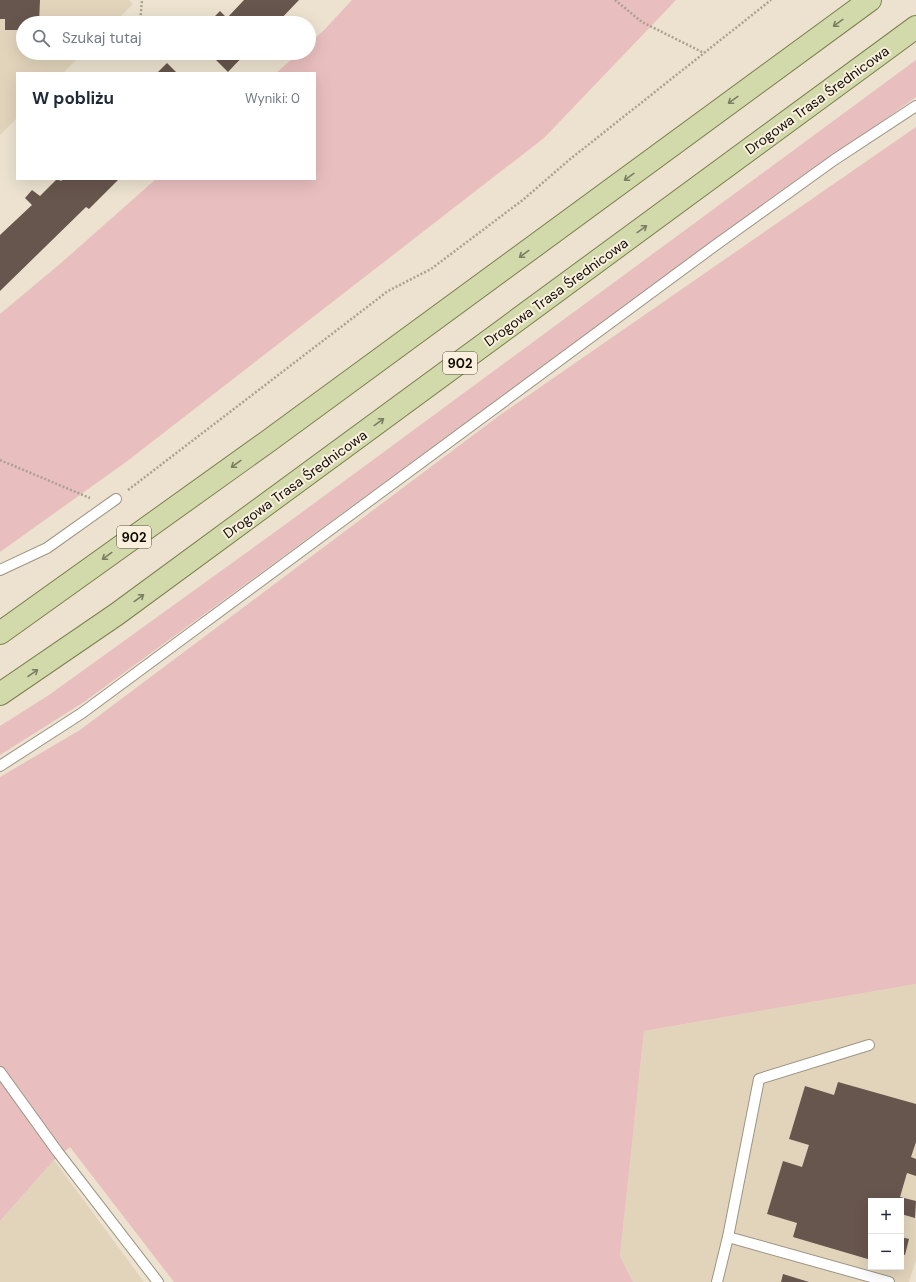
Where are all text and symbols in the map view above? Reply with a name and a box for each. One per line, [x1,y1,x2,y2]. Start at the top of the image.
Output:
search box [16,16,316,60]
one-way arrow [833,19,844,27]
icon: search [30,27,52,49]
text: Szukaj tutaj [62,28,142,48]
street label: Drogowa Trasa Średnicowa [742,42,892,158]
text: W pobliżu [32,87,114,109]
text: Wyniki: 0 [245,90,300,107]
one-way arrow [728,96,739,104]
one-way arrow [623,173,634,181]
one-way arrow [636,225,647,233]
street label: Drogowa Trasa Średnicowa [481,234,631,350]
one-way arrow [518,249,529,258]
road number: 902 [443,352,477,374]
one-way arrow [374,418,385,426]
street label: Drogowa Trasa Średnicowa [220,426,370,542]
one-way arrow [230,460,241,468]
road number: 902 [117,526,151,548]
one-way arrow [102,552,113,560]
one-way arrow [133,594,144,602]
one-way arrow [27,669,38,677]
map controls [868,1198,904,1270]
button: + [868,1198,904,1234]
button: − [868,1234,904,1270]

